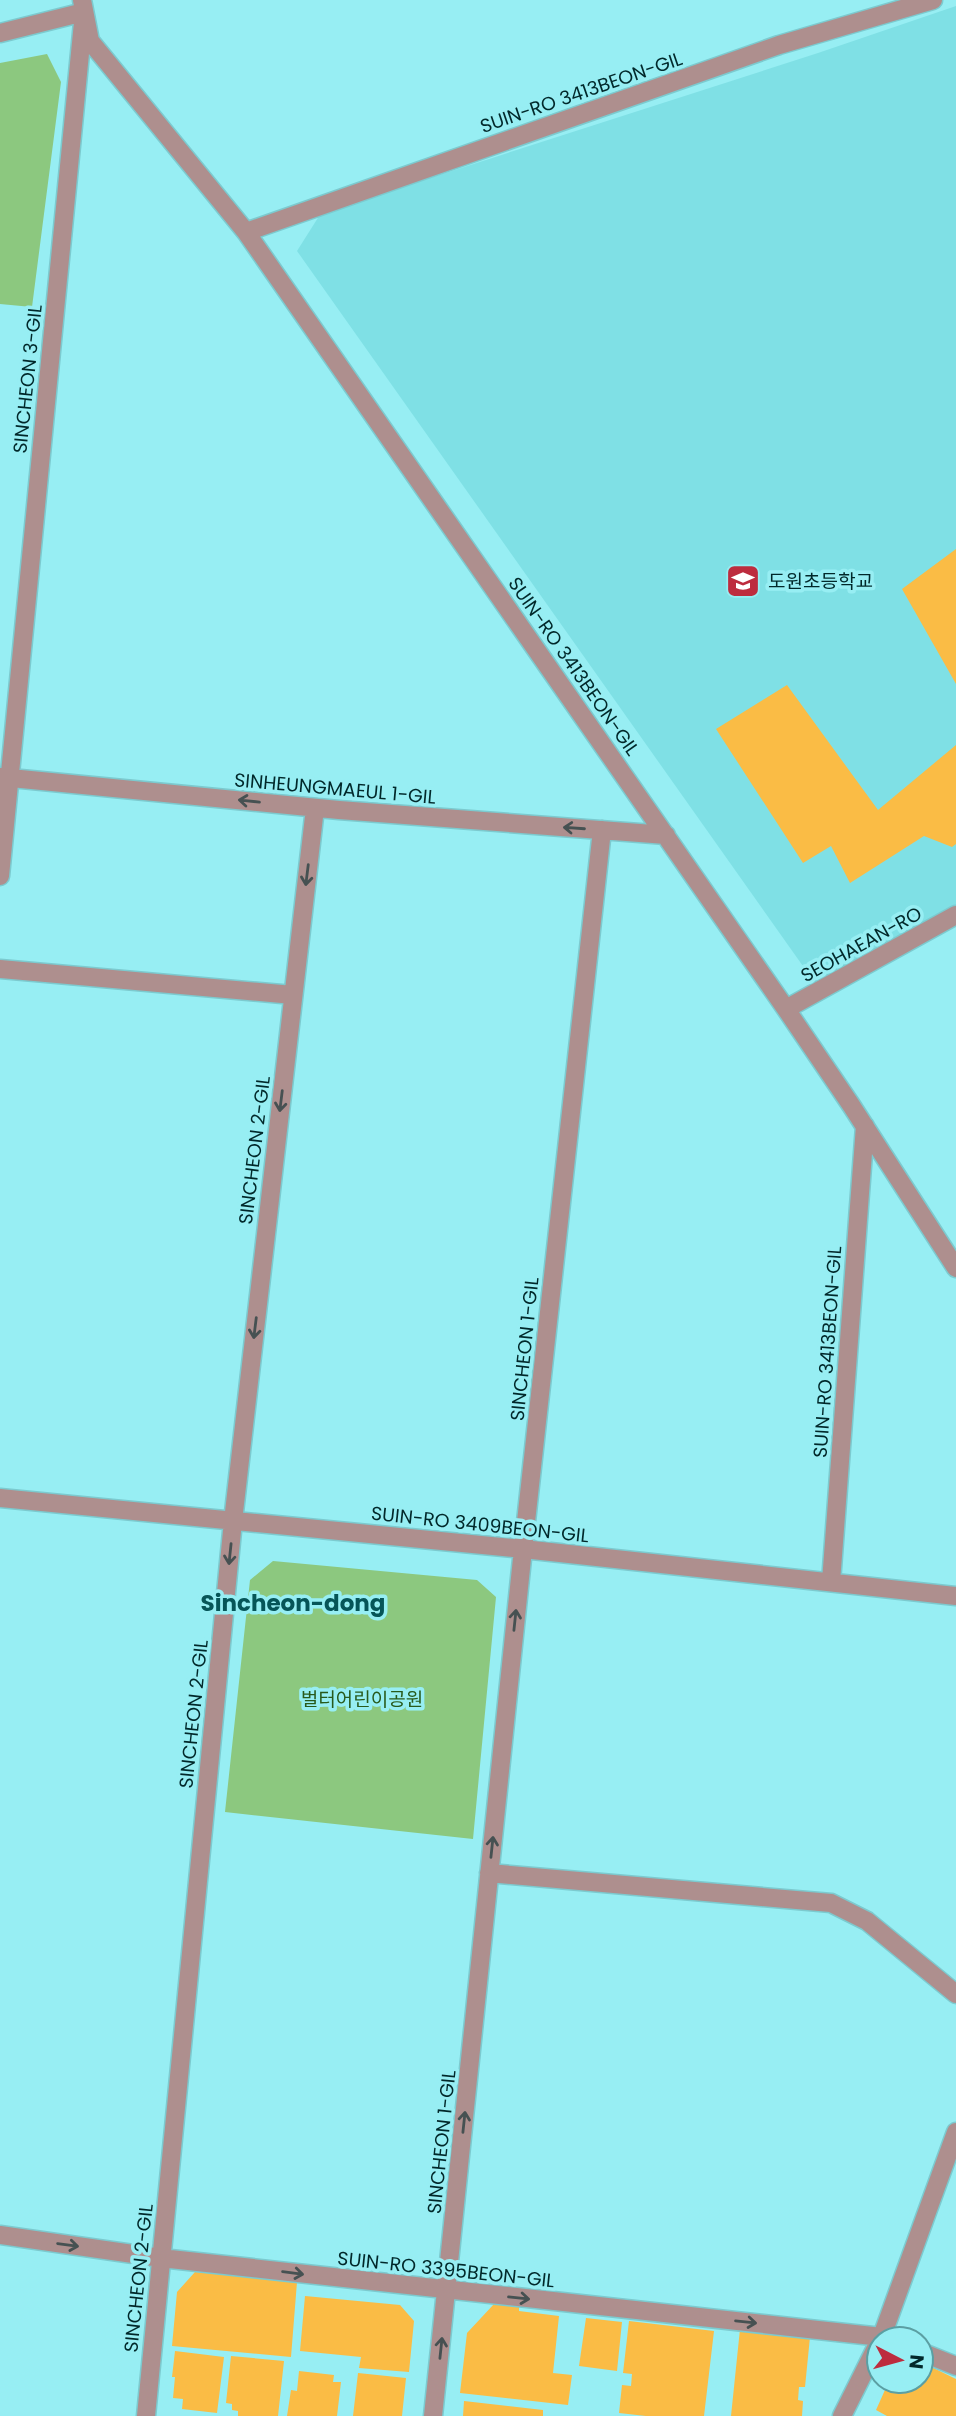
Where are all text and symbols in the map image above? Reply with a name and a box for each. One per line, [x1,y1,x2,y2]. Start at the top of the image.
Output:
street label: SUIN-RO 3413BEON-GIL [476,45,686,140]
street label: SINCHEON 3-GIL [6,303,49,455]
school or university icon: 도원초등학교 [724,562,762,600]
place label: 도원초등학교 [768,568,873,595]
street label: SUIN-RO 3413BEON-GIL [502,572,646,761]
street label: SINHEUNGMAEUL 1-GIL [233,766,437,811]
one-way arrow [239,794,261,807]
one-way arrow [563,821,586,834]
one-way arrow [300,864,313,886]
street label: SEOHAEAN-RO [796,900,927,989]
street label: SINCHEON 2-GIL [232,1074,277,1226]
one-way arrow [274,1090,287,1112]
street label: SUIN-RO 3413BEON-GIL [807,1245,848,1459]
street label: SINCHEON 1-GIL [504,1276,545,1422]
one-way arrow [248,1316,261,1338]
street label: SUIN-RO 3409BEON-GIL [370,1500,590,1549]
one-way arrow [223,1542,236,1564]
district label: Sincheon-dong [201,1587,385,1619]
one-way arrow [509,1610,522,1632]
street label: SINCHEON 2-GIL [172,1638,215,1790]
park label: 벌터어린이공원 [301,1686,423,1713]
one-way arrow [486,1836,499,1859]
street label: SINCHEON 1-GIL [421,2069,462,2215]
one-way arrow [458,2111,471,2134]
street label: SINCHEON 2-GIL [117,2202,160,2354]
one-way arrow [56,2238,78,2251]
street label: SUIN-RO 3395BEON-GIL [336,2245,556,2294]
one-way arrow [282,2266,304,2279]
one-way arrow [508,2292,530,2305]
one-way arrow [734,2316,756,2329]
north arrow [865,2325,935,2395]
one-way arrow [434,2337,447,2360]
text: N [902,2353,931,2370]

